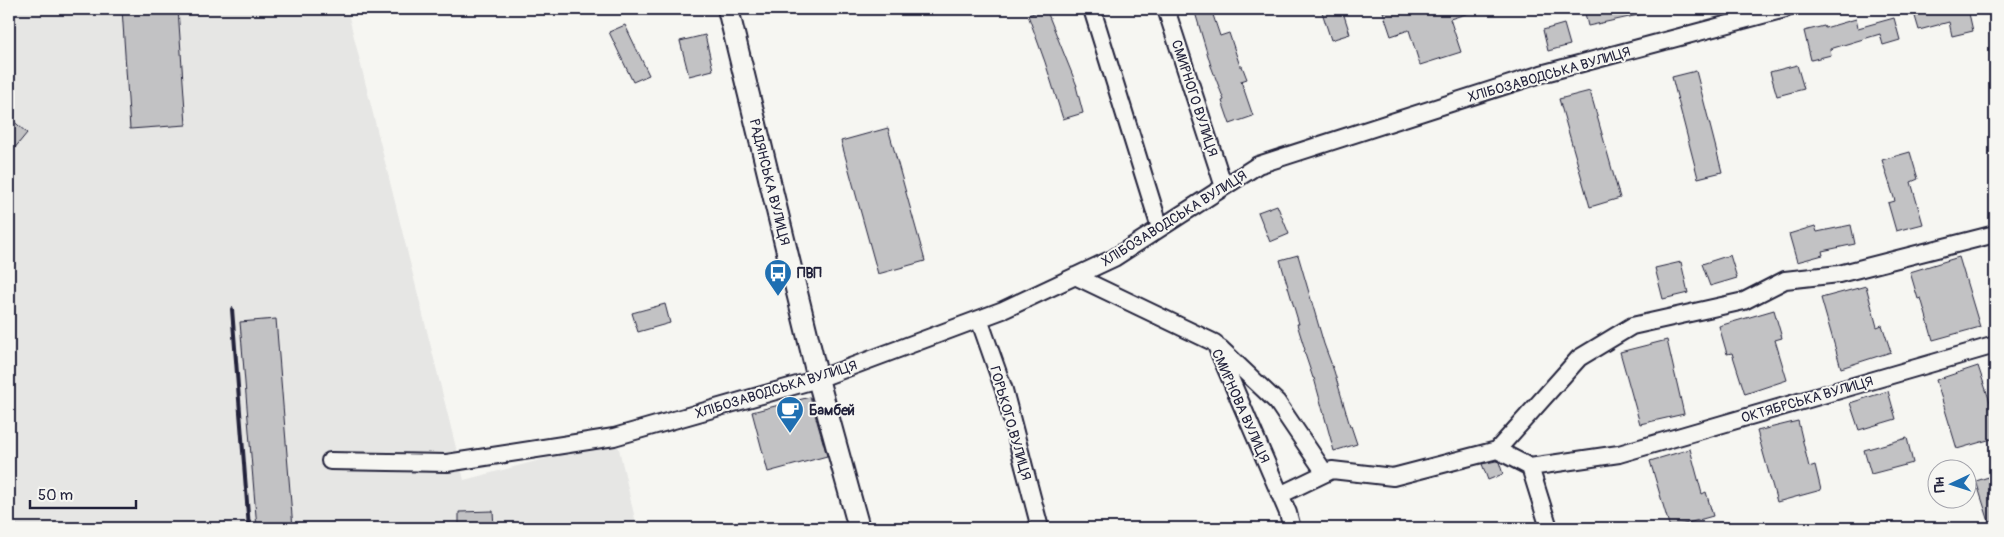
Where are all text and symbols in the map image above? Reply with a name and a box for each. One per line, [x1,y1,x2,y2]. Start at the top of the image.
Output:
street label: СМИРНОГО ВУЛИЦЯ [1168,38,1221,159]
street label: ХЛІБОЗАВОДСЬКА ВУЛИЦЯ [1466,43,1632,106]
street label: РАДЯНСЬКА ВУЛИЦЯ [746,117,793,247]
street label: ХЛІБОЗАВОДСЬКА ВУЛИЦЯ [1098,167,1250,270]
bus stop icon: ПВП [763,258,793,297]
place label: ПВП [797,265,822,282]
street label: СМИРНОВА ВУЛИЦЯ [1208,347,1273,466]
street label: ХЛІБОЗАВОДСЬКА ВУЛИЦЯ [693,357,859,422]
street label: ГОРЬКОГО ВУЛИЦЯ [986,364,1035,482]
street label: ОКТЯБРСЬКА ВУЛИЦЯ [1739,372,1875,426]
cafe icon: Бамбей [775,395,805,434]
place label: Бамбей [809,402,855,419]
north arrow [1926,460,1976,510]
scale bar [30,477,136,509]
text: Пн [1931,477,1949,493]
text: 50 m [38,486,73,505]

